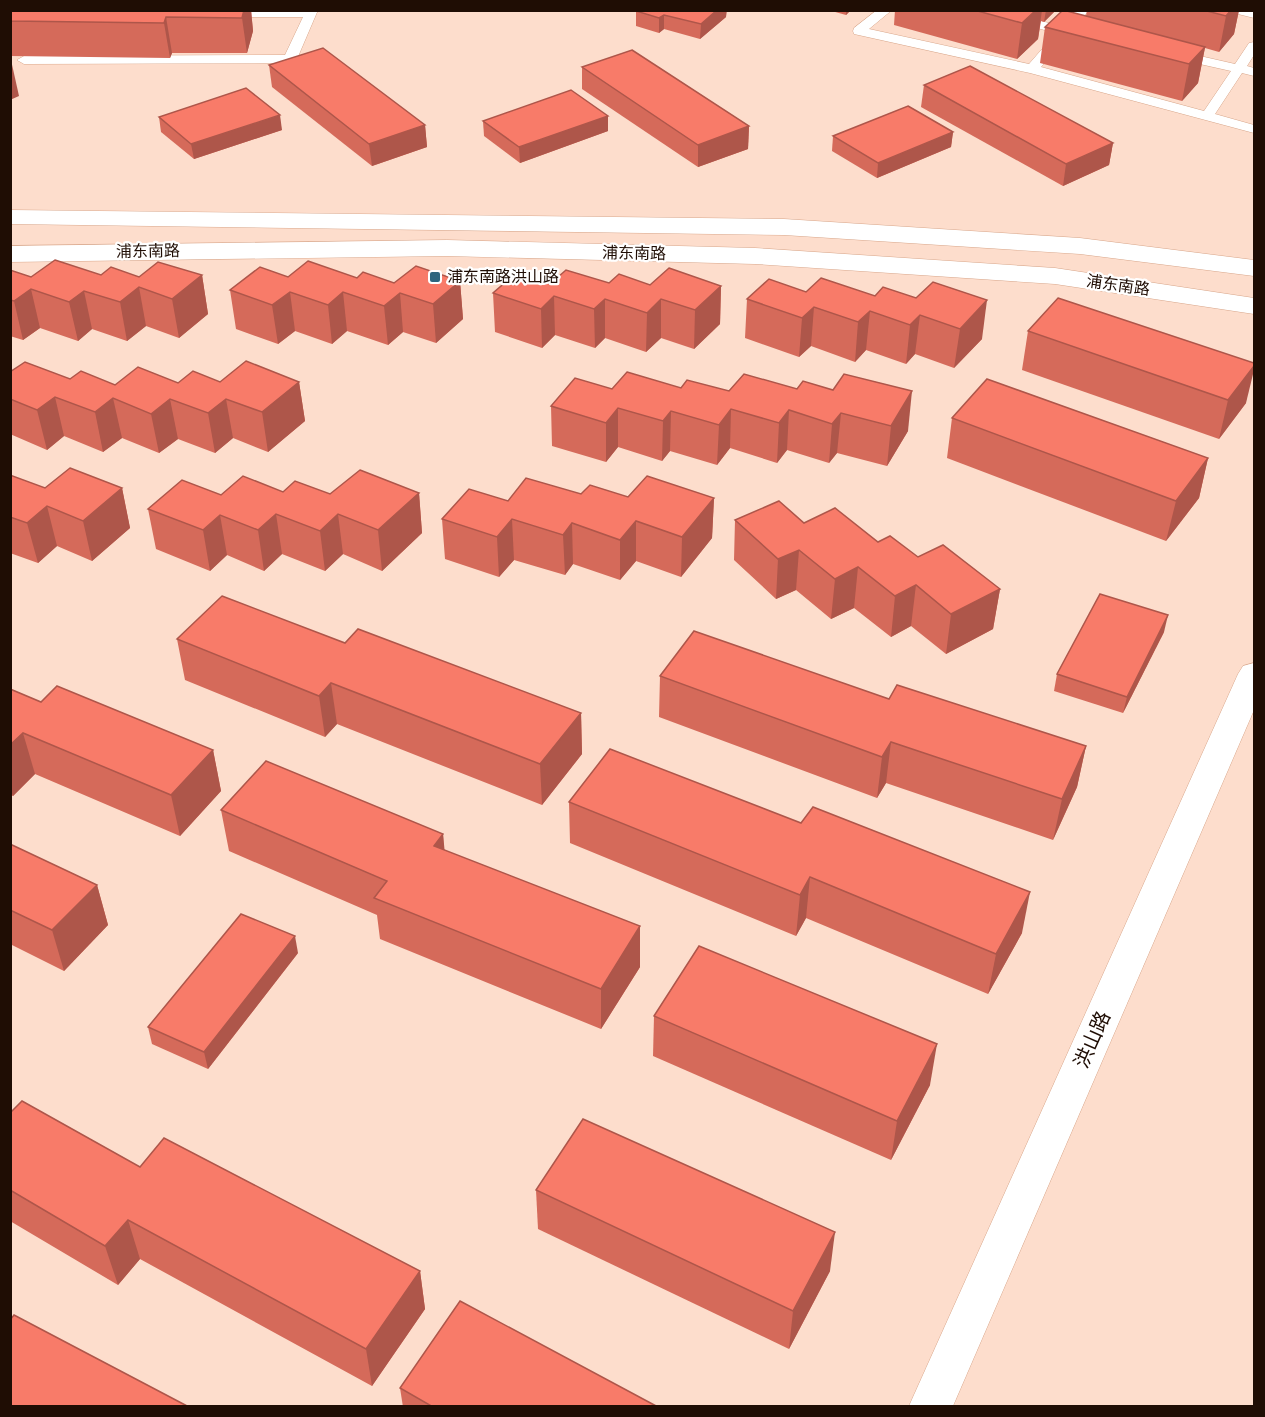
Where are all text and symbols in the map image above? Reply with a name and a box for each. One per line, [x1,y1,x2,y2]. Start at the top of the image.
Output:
street label: 浦东南路 [116,242,180,262]
street label: 浦东南路 [602,244,666,264]
place label: 浦东南路洪山路 [447,268,559,287]
marker: 浦东南路洪山路 [428,270,442,284]
street label: 浦东南路 [1085,272,1151,300]
street label: 洪山路 [1070,1008,1116,1072]

